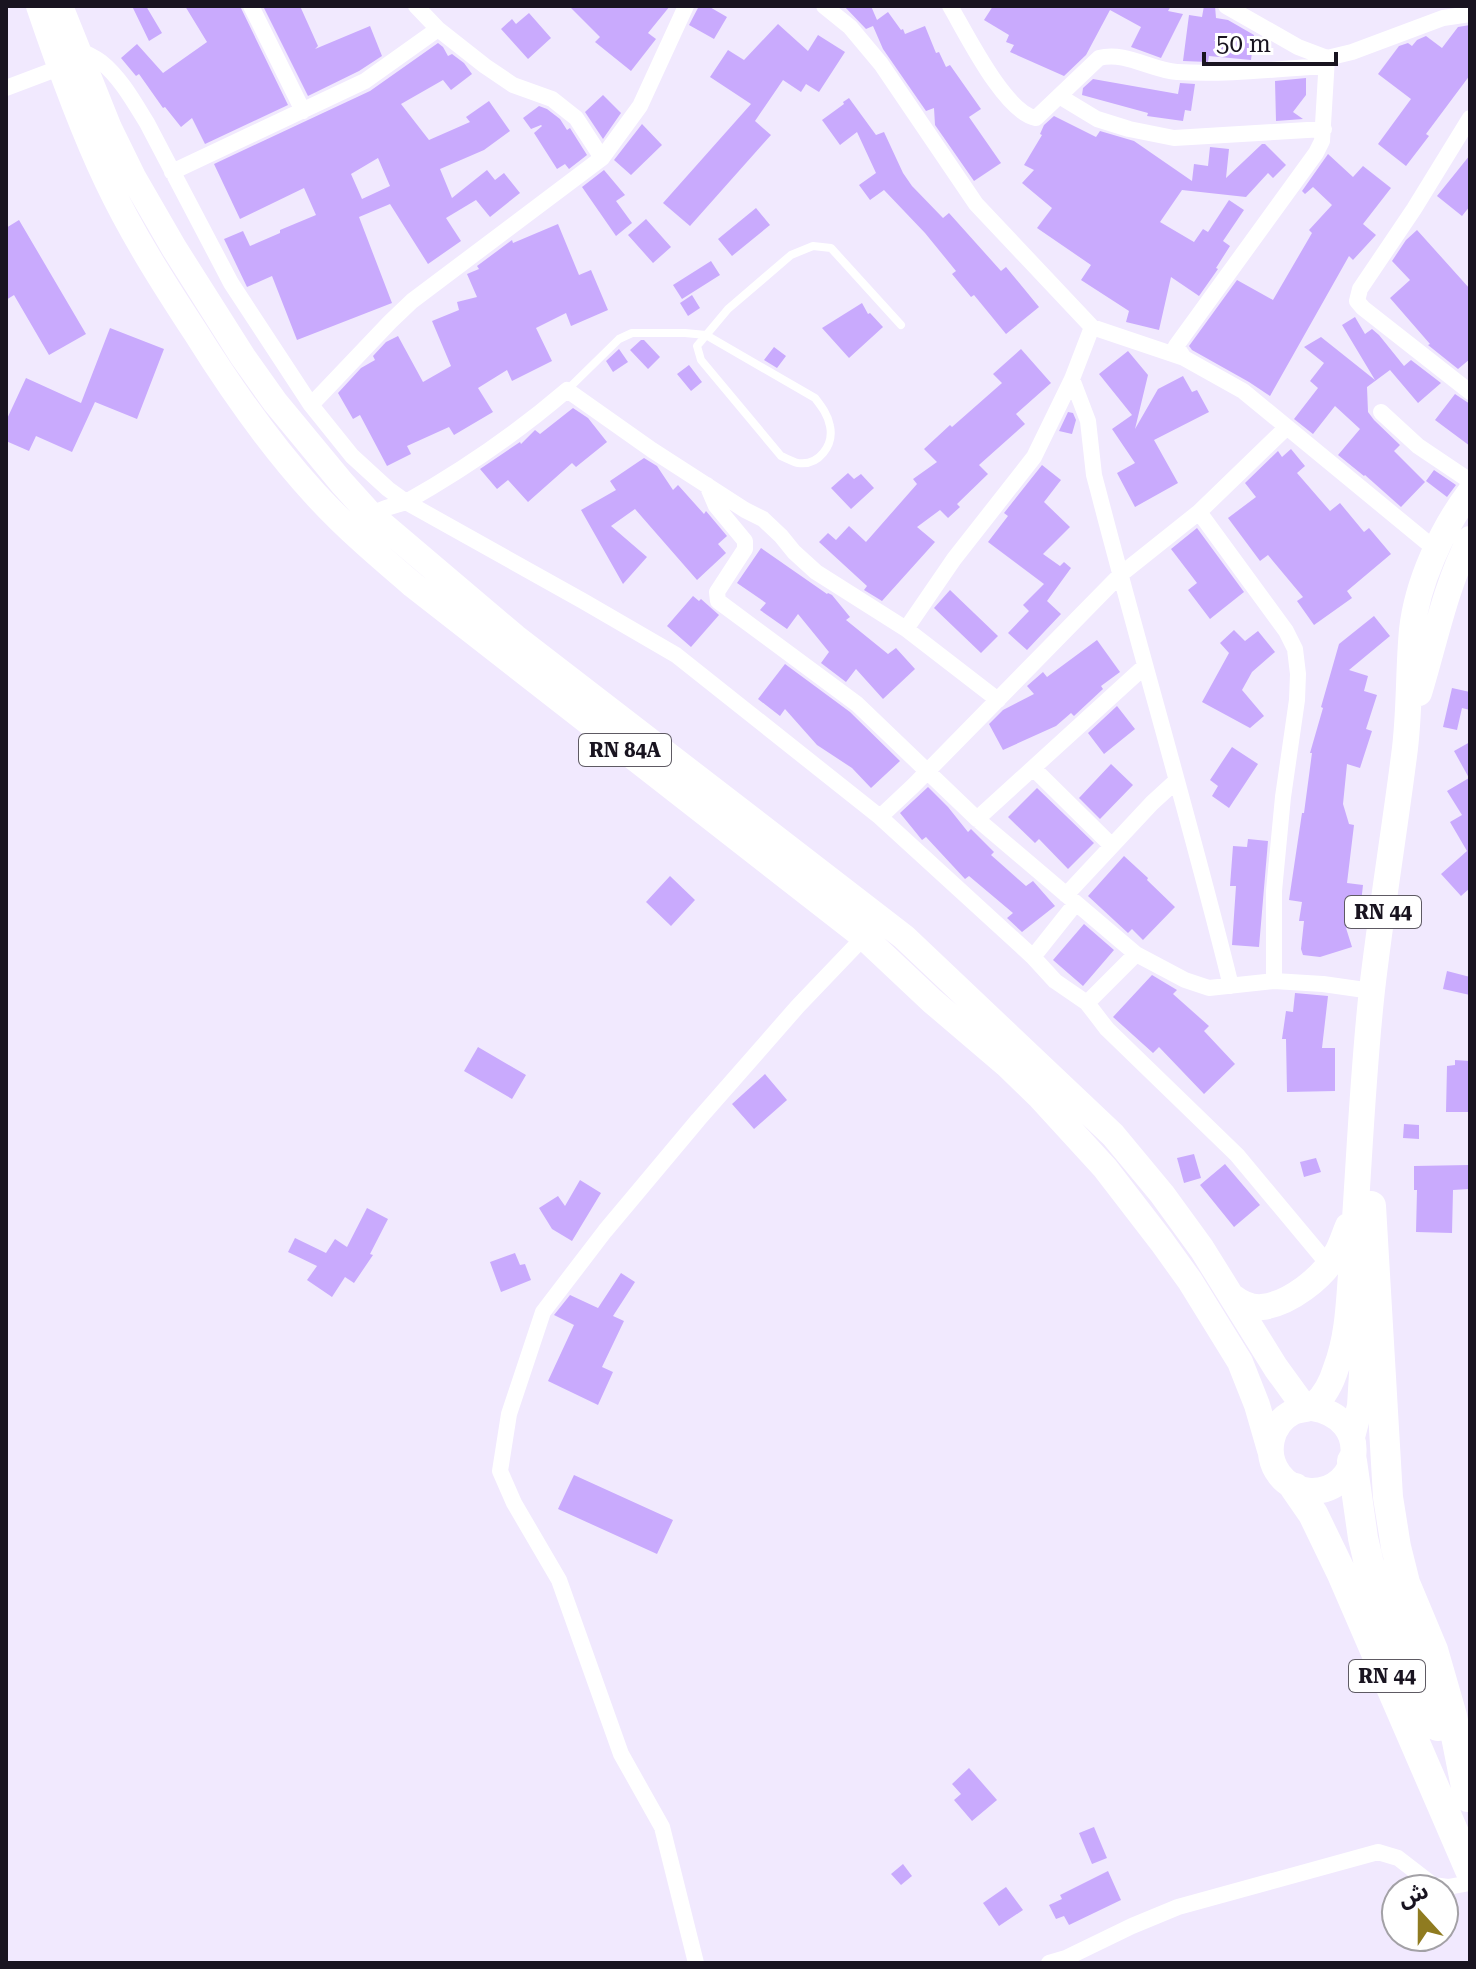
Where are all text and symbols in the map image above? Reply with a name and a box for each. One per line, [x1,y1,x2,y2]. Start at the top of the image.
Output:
scale bar [1204,16,1336,66]
text: 50 m [1216,30,1271,58]
road number: RN 84A [579,734,671,766]
road number: RN 44 [1345,896,1421,928]
road number: RN 44 [1349,1660,1425,1692]
north arrow [1380,1873,1460,1953]
text: ش [1394,1878,1432,1912]

